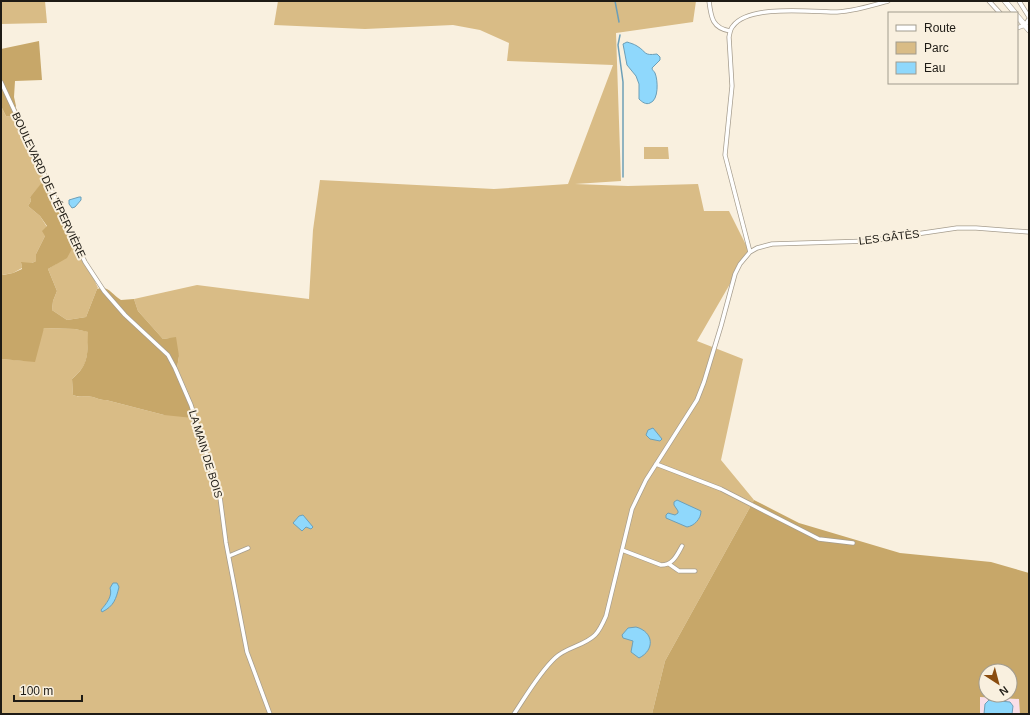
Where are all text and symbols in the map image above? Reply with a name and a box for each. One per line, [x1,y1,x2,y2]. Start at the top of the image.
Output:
legend [888,12,1018,84]
text: Route [924,21,956,35]
text: Parc [924,41,949,55]
text: Eau [924,61,945,75]
street label: BOULEVARD DE L'ÉPERVIÈRE [10,110,88,260]
street label: LES GÂTÈS [858,227,920,247]
street label: LA MAIN DE BOIS [187,409,225,499]
north arrow [978,663,1018,703]
scale bar [14,677,82,703]
text: 100 m [20,684,53,698]
text: N [997,684,1011,698]

